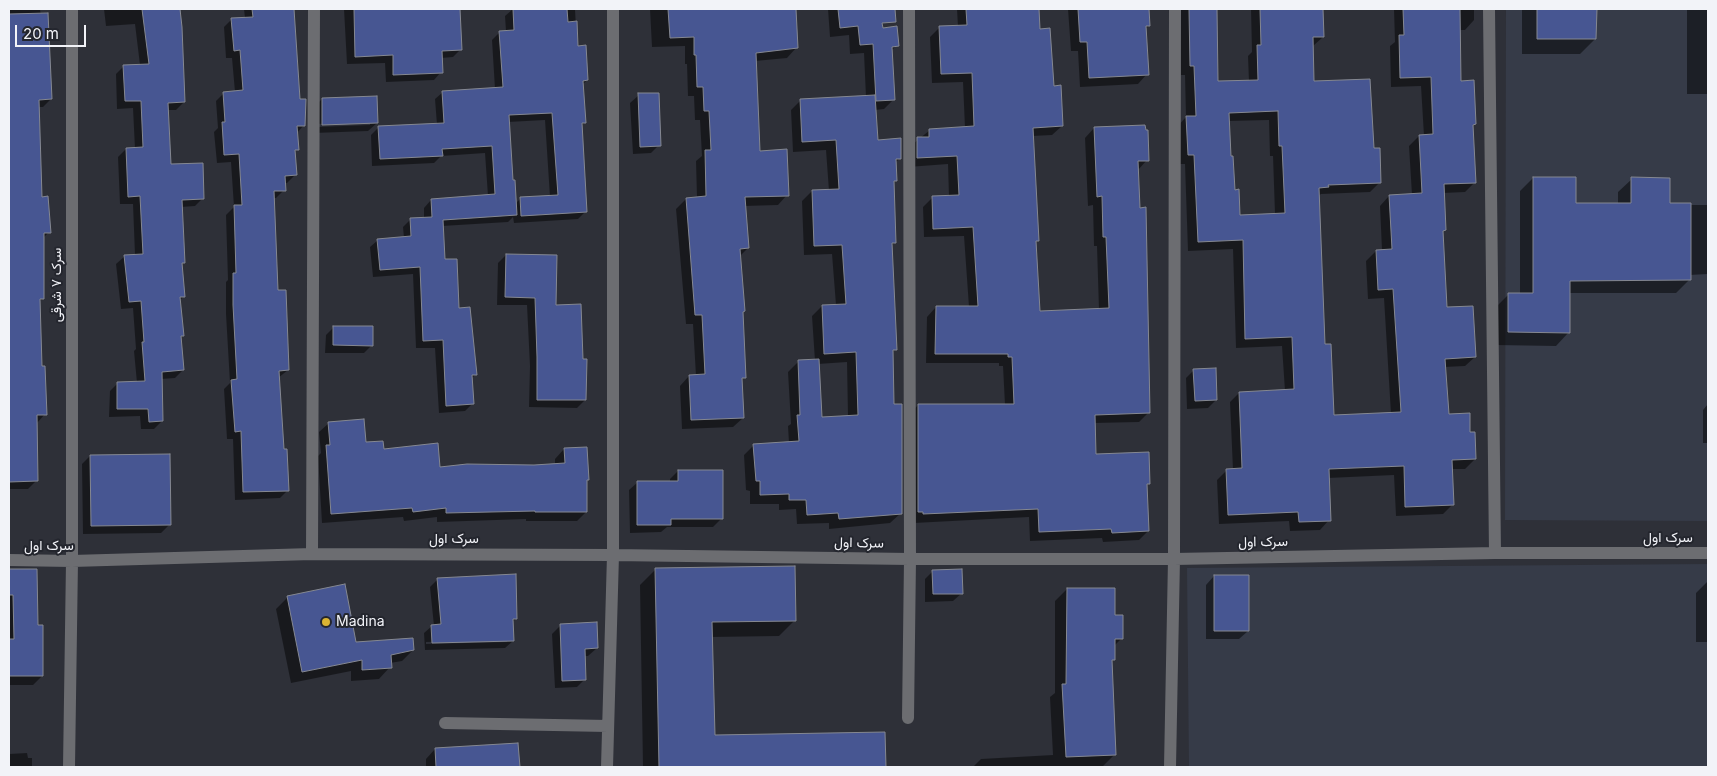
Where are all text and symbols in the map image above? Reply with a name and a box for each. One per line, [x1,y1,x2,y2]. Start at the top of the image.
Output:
scale bar [18,15,89,47]
text: 20 m [23,24,59,43]
street label: سرک ۷ شرقی [49,248,65,322]
street label: سرک‌ اول [1643,530,1693,546]
street label: سرک‌ اول [429,531,479,547]
street label: سرک‌ اول [1238,533,1288,551]
street label: سرک‌ اول [834,534,884,552]
street label: سرک‌ اول [24,538,74,554]
place label: Madina [336,614,385,630]
marker: Madina [320,616,332,628]

